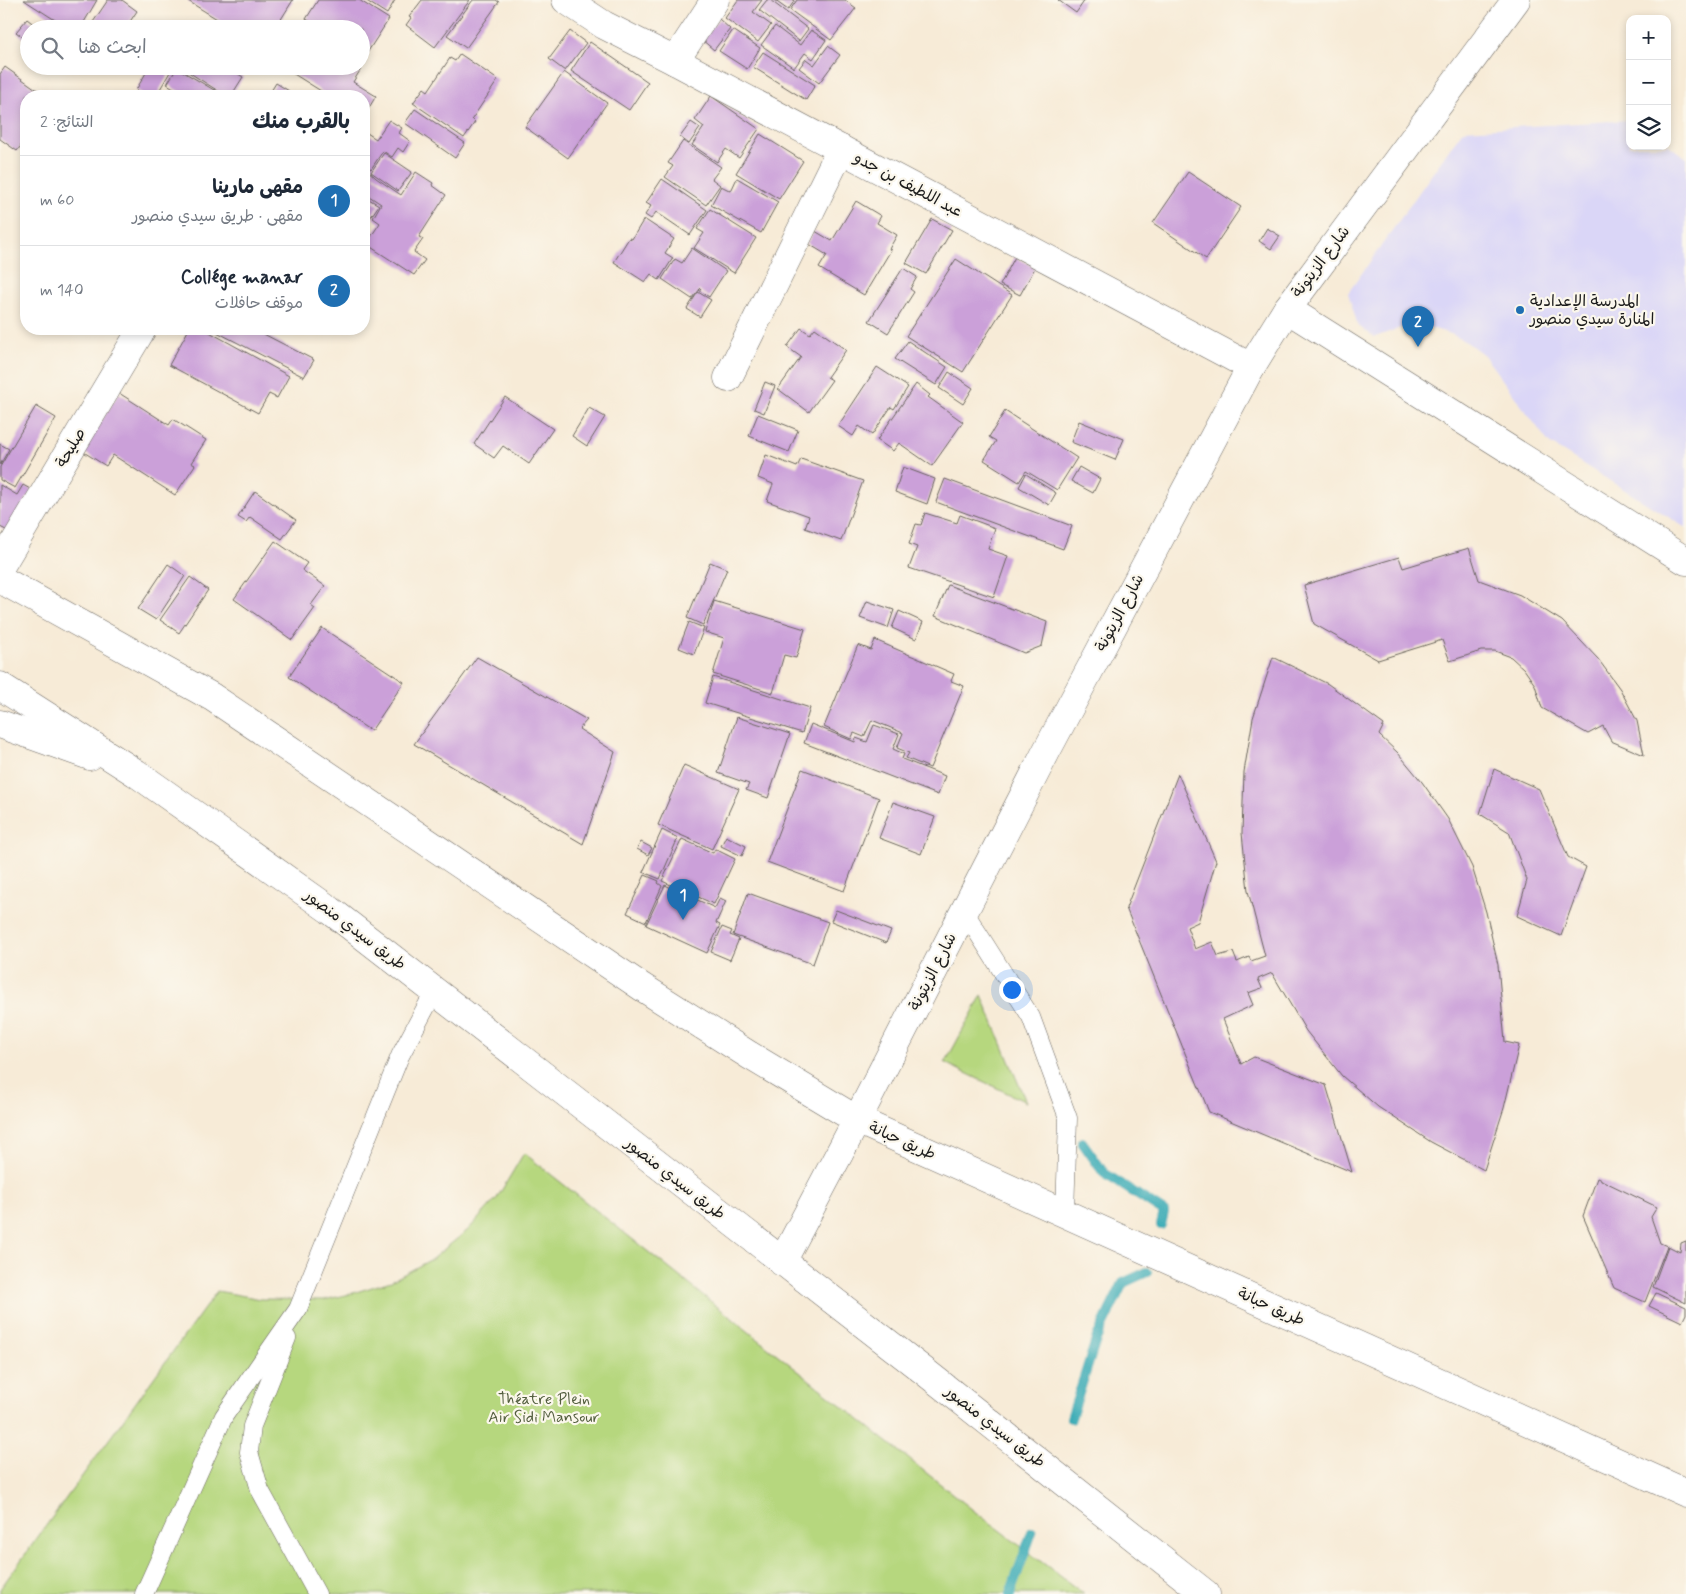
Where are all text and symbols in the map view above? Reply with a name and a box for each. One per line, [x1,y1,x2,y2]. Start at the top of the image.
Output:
map controls [1626,15,1671,150]
button: + [1626,15,1671,60]
search box [20,20,370,75]
icon: search [38,34,66,62]
text: ابحث هنا [78,35,147,60]
button: − [1626,60,1671,105]
button: layers [1626,105,1671,150]
text: بالقرب منك [252,108,350,136]
text: النتائج: 2 [40,112,93,133]
street label: عبد اللطيف بن جدو [849,147,966,222]
text: مقهى مارينا [212,175,303,200]
text: 60 m [40,190,74,211]
text: 1 [330,190,338,211]
text: مقهى · طريق سيدي منصور [132,206,303,227]
street label: شارع الزيتونة [1287,222,1355,302]
text: Collége manar [181,265,303,290]
text: 140 m [40,280,84,301]
text: 2 [330,280,338,301]
place label: المدرسة الإعدادية المنارة سيدي منصور [1528,291,1654,330]
text: موقف حافلات [215,293,303,314]
marker: المدرسة الإعدادية المنارة سيدي منصور [1514,304,1526,316]
pin: 2 [1402,306,1434,347]
street label: صليحة [51,424,91,472]
street label: شارع الزيتونة [1091,571,1149,655]
pin: 1 [667,879,699,920]
street label: طريق سيدي منصور [298,884,410,975]
street label: شارع الزيتونة [904,929,962,1015]
your location [999,977,1025,1003]
street label: طريق حبانة [865,1117,939,1165]
street label: طريق سيدي منصور [619,1132,729,1225]
street label: طريق حبانة [1234,1283,1308,1331]
street label: طريق سيدي منصور [939,1380,1049,1473]
park label: Théatre Plein Air Sidi Mansour [488,1389,600,1428]

